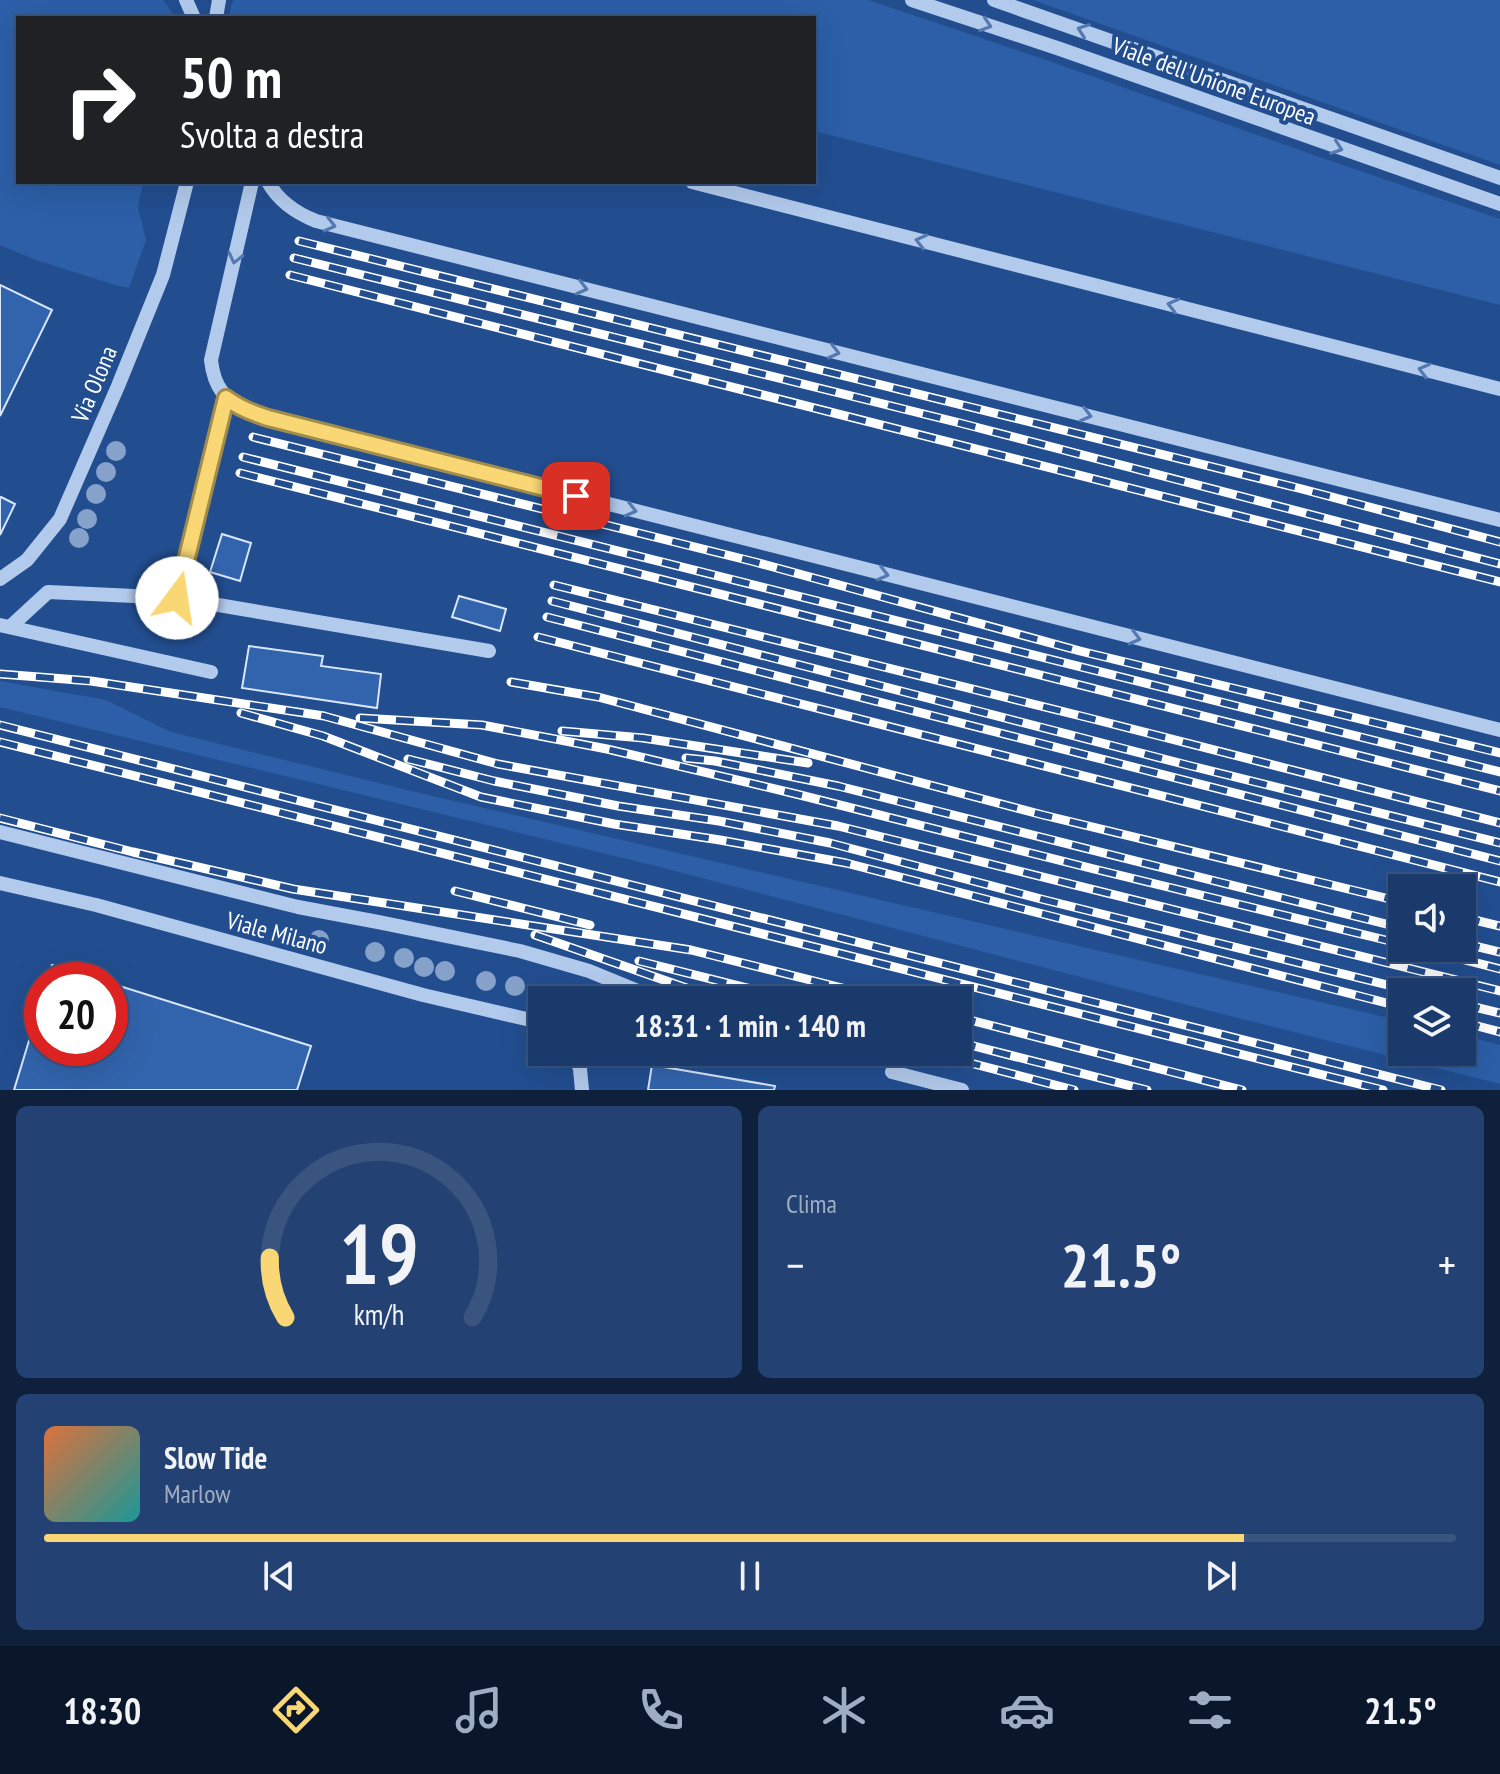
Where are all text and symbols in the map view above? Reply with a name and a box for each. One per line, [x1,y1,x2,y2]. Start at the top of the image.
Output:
one-way arrow [978,15,992,31]
one-way arrow [1077,24,1091,40]
street label: Viale dell'Unione Europea [1107,29,1320,132]
text: 50 m [180,41,282,113]
icon: right [48,48,152,152]
text: Svolta a destra [180,111,364,158]
one-way arrow [1329,138,1343,154]
one-way arrow [323,215,337,232]
one-way arrow [914,233,928,250]
one-way arrow [227,251,244,264]
one-way arrow [575,279,589,296]
one-way arrow [1166,298,1180,315]
street label: Via Olona [64,341,124,428]
one-way arrow [827,343,841,360]
one-way arrow [1418,362,1432,379]
one-way arrow [1079,406,1093,423]
pin [542,462,610,530]
icon: arrive [554,474,598,518]
one-way arrow [624,501,637,518]
position arrow [135,556,219,640]
one-way arrow [876,564,890,581]
one-way arrow [1128,628,1142,645]
map controls [1388,874,1476,1066]
button: sound [1388,874,1476,962]
street label: Viale Milano [222,904,331,961]
speed limit sign: 20 [24,962,128,1066]
button: layers [1388,978,1476,1066]
text: 18:31 · 1 min · 140 m [634,1006,866,1045]
text: Clima [786,1187,837,1220]
text: 19 [339,1199,419,1307]
text: 21.5° [1061,1226,1181,1304]
text: − [786,1236,804,1293]
text: + [1438,1236,1456,1293]
text: km/h [354,1296,404,1333]
text: Slow Tide [164,1438,267,1477]
text: Marlow [164,1477,230,1510]
icon: previous [257,1554,301,1598]
icon: pause [728,1554,772,1598]
icon: next [1199,1554,1243,1598]
icon: directions [268,1682,324,1738]
icon: music [451,1682,507,1738]
icon: phone [633,1682,689,1738]
icon: climate [816,1682,872,1738]
icon: car [999,1682,1055,1738]
icon: filters [1182,1682,1238,1738]
text: 18:30 [63,1687,141,1734]
text: 21.5° [1364,1687,1437,1734]

